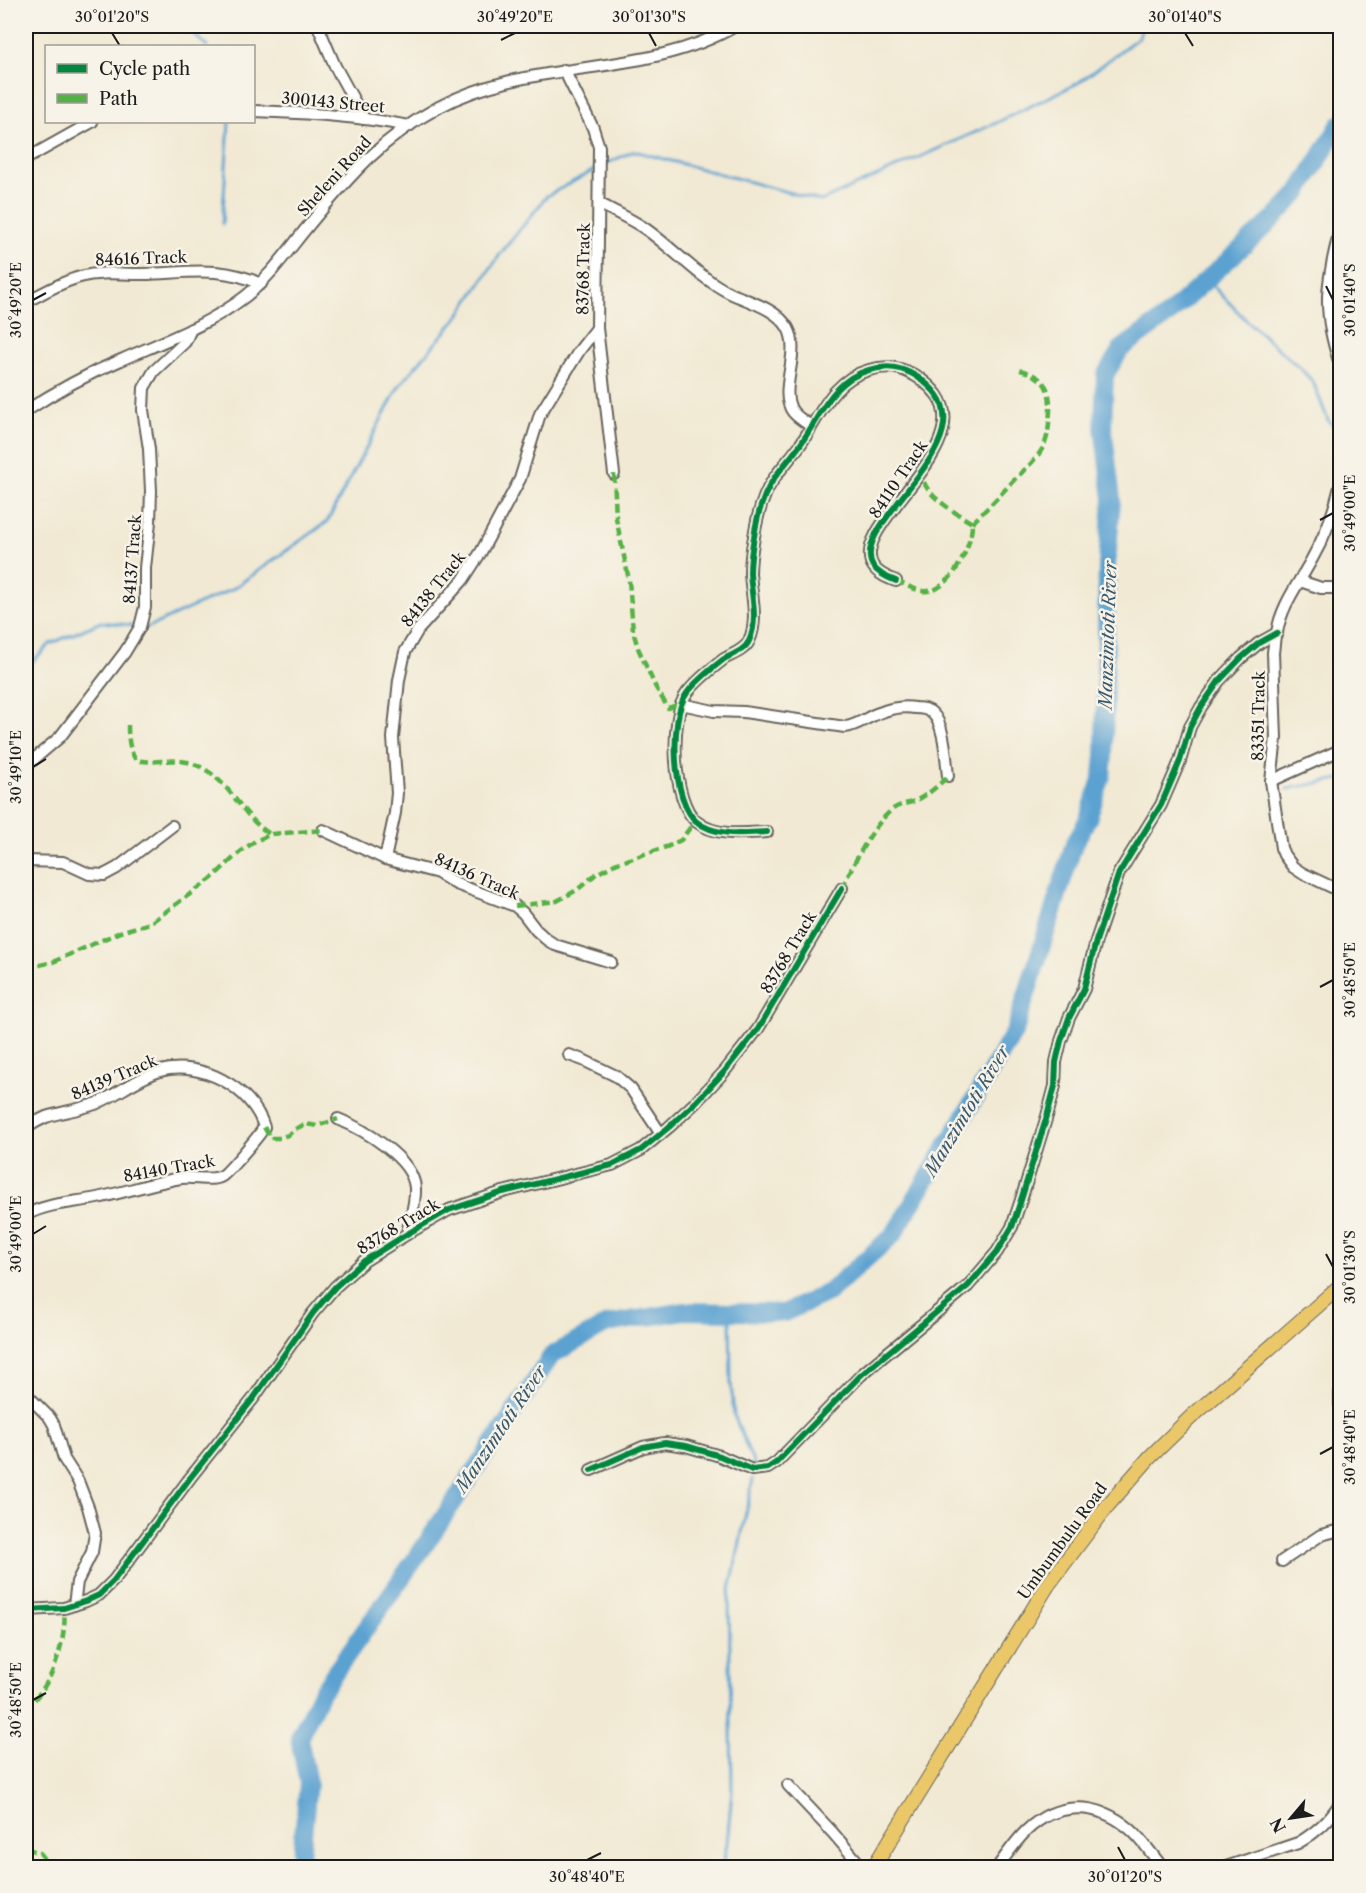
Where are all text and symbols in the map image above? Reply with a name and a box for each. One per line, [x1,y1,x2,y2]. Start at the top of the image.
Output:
text: 30°01'20"S [75,7,149,26]
text: 30°49'20"E [477,7,553,26]
text: 30°01'30"S [612,7,686,26]
text: 30°01'40"S [1148,7,1222,26]
legend [45,45,255,123]
text: Cycle path [99,58,190,80]
text: Path [99,88,138,110]
street label: 300143 Street [281,88,386,117]
street label: Sheleni Road [293,132,375,220]
street label: 83768 Track [572,222,594,315]
street label: 84616 Track [95,246,188,270]
text: 30°49'20"E [6,262,25,338]
text: 30°01'40"S [1340,263,1359,337]
street label: 84110 Track [865,436,932,522]
text: 30°49'00"E [1340,474,1359,552]
street label: 84137 Track [119,513,145,604]
street label: 84138 Track [396,547,470,631]
water label: Manzimtoti River [1094,559,1122,712]
street label: 83351 Track [1247,670,1269,761]
text: 30°49'10"E [6,730,25,804]
street label: 84136 Track [431,848,523,904]
street label: 83768 Track [756,907,821,997]
text: 30°48'50"E [1340,942,1359,1018]
water label: Manzimtoti River [918,1040,1015,1182]
street label: 84139 Track [68,1050,161,1104]
street label: 84140 Track [122,1150,217,1186]
street label: 83768 Track [353,1193,443,1258]
text: 30°49'00"E [6,1195,25,1273]
text: 30°01'30"S [1340,1230,1359,1304]
water label: Manzimtoti River [449,1360,552,1498]
text: 30°48'40"E [1340,1409,1359,1485]
street label: Umbumbulu Road [1013,1479,1111,1603]
text: 30°48'50"E [6,1662,25,1738]
north arrow [1261,1788,1321,1848]
text: N [1266,1814,1290,1836]
text: 30°48'40"E [549,1867,625,1886]
text: 30°01'20"S [1088,1867,1162,1886]

